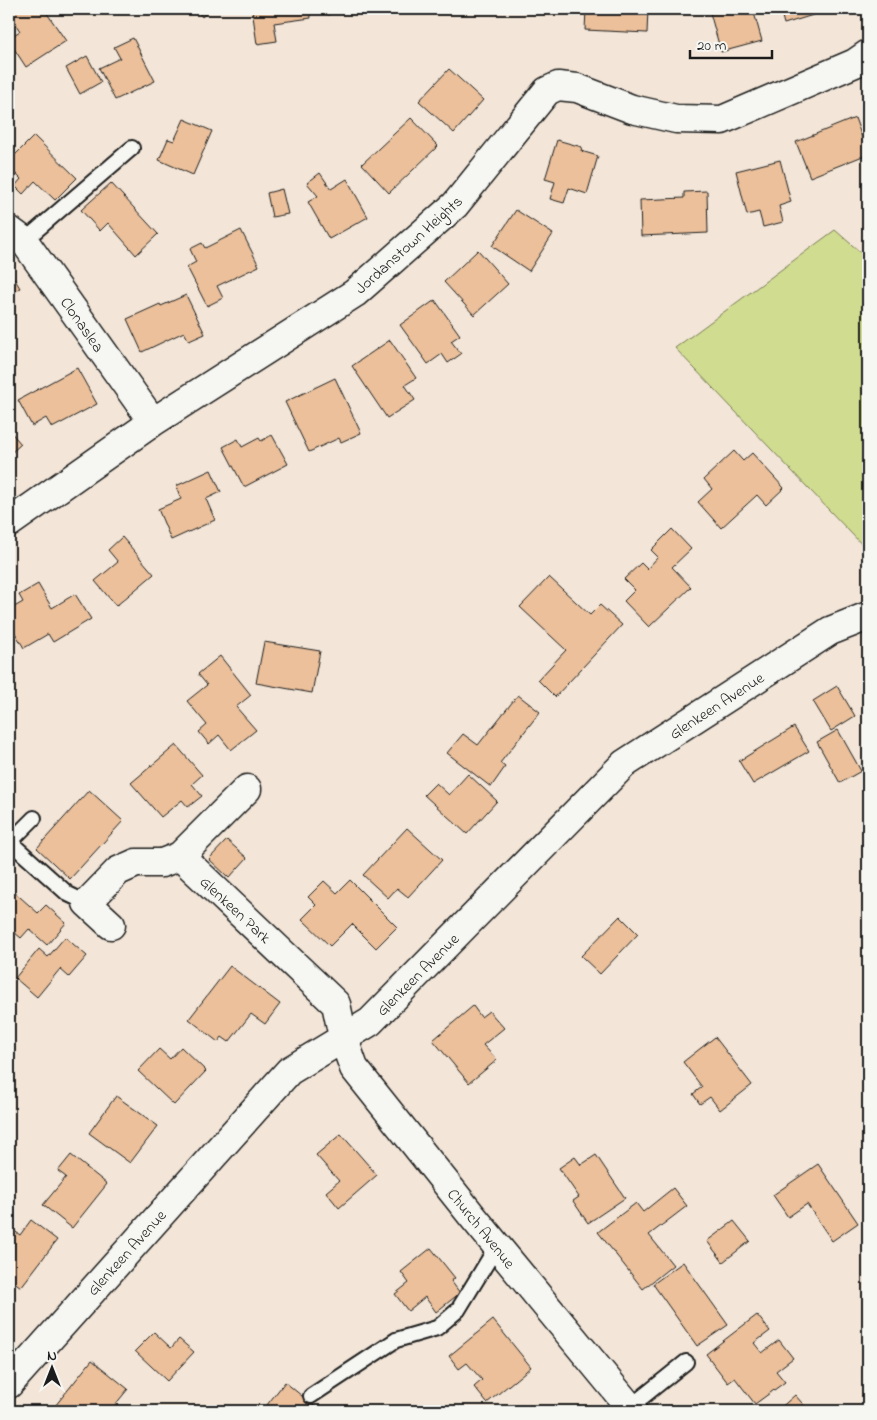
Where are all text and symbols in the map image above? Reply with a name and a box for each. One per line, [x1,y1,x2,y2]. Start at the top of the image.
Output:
scale bar [690,28,772,60]
text: 20 m [697,35,727,57]
street label: Jordanstown Heights [350,190,469,301]
street label: Clonaslea [53,292,109,358]
street label: Glenkeen Avenue [665,667,770,746]
street label: Glenkeen Park [194,871,276,951]
street label: Glenkeen Avenue [371,928,466,1022]
street label: Church Avenue [441,1184,521,1275]
street label: Glenkeen Avenue [82,1204,173,1302]
north arrow [28,1342,78,1392]
text: N [47,1346,57,1367]

